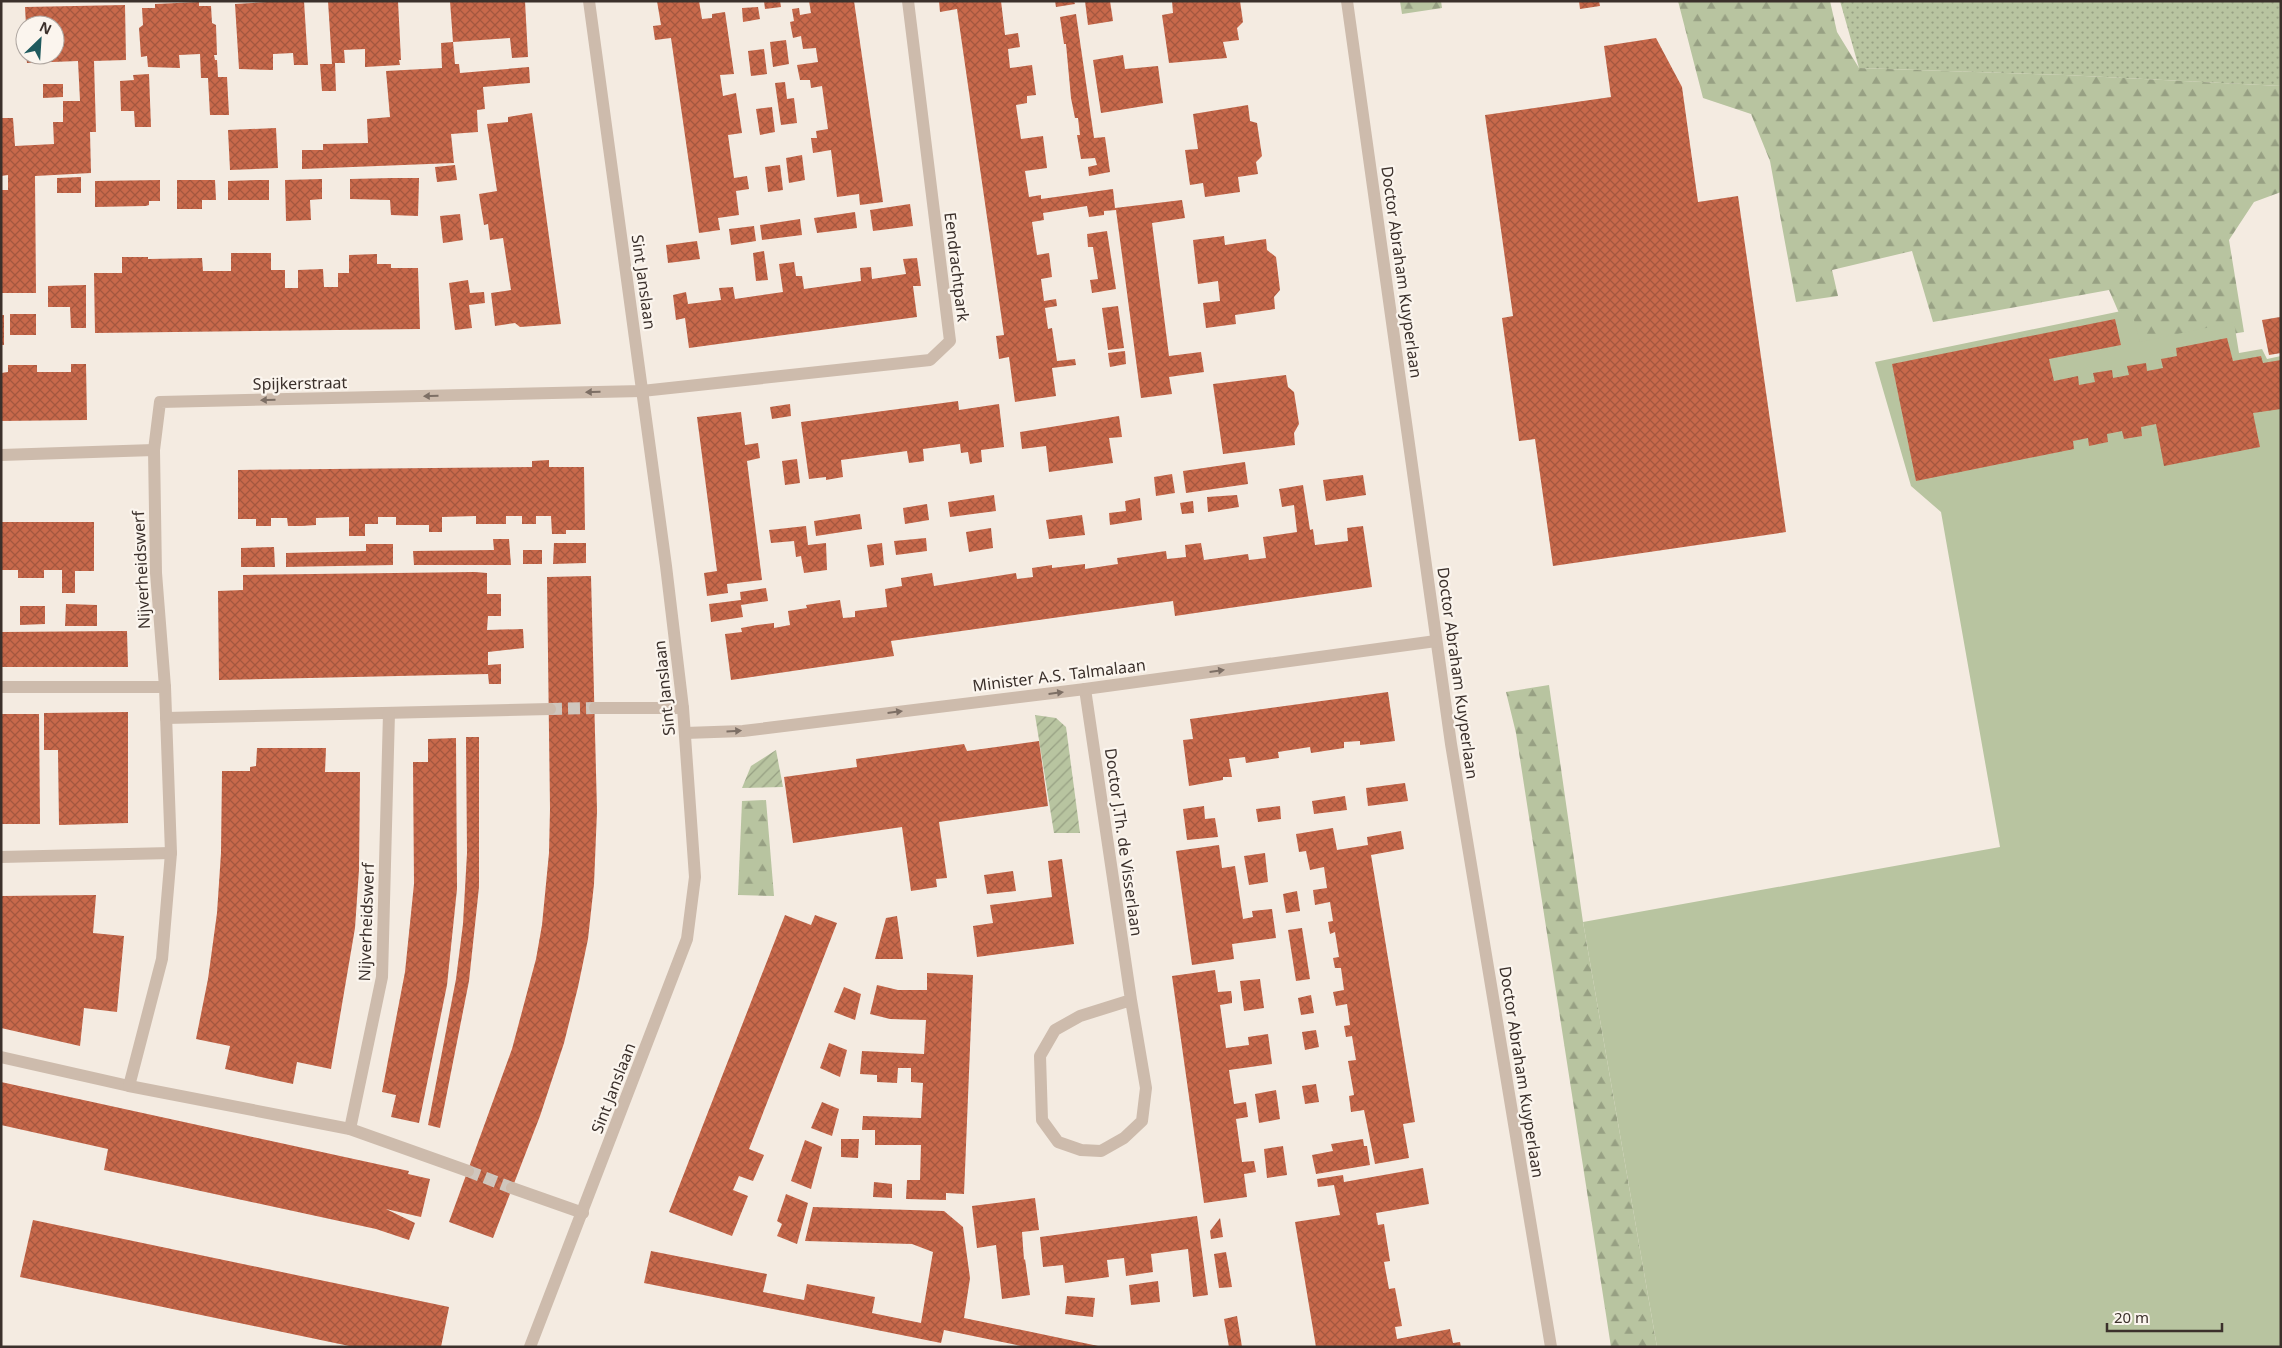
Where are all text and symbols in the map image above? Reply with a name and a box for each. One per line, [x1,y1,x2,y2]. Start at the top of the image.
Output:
north arrow [15,15,65,65]
text: N [37,17,55,39]
street label: Doctor Abraham Kuyperlaan [1376,165,1428,379]
street label: Eendrachtpark [939,211,975,323]
street label: Sint Janslaan [626,233,662,331]
street label: Spijkerstraat [253,371,348,395]
one-way arrow [585,388,601,396]
one-way arrow [423,392,439,400]
one-way arrow [260,396,276,404]
street label: Nijverheidswerf [127,509,155,630]
street label: Doctor Abraham Kuyperlaan [1432,566,1484,780]
street label: Sint Janslaan [648,639,680,737]
street label: Minister A.S. Talmalaan [971,653,1147,697]
one-way arrow [1210,667,1226,675]
one-way arrow [1049,689,1065,697]
one-way arrow [887,708,903,716]
one-way arrow [726,727,742,735]
street label: Doctor J.Th. de Visserlaan [1100,747,1148,937]
street label: Nijverheidswerf [353,861,379,982]
street label: Doctor Abraham Kuyperlaan [1494,965,1550,1179]
street label: Sint Janslaan [586,1039,640,1137]
scale bar [2107,1300,2222,1332]
text: 20 m [2114,1307,2149,1327]

